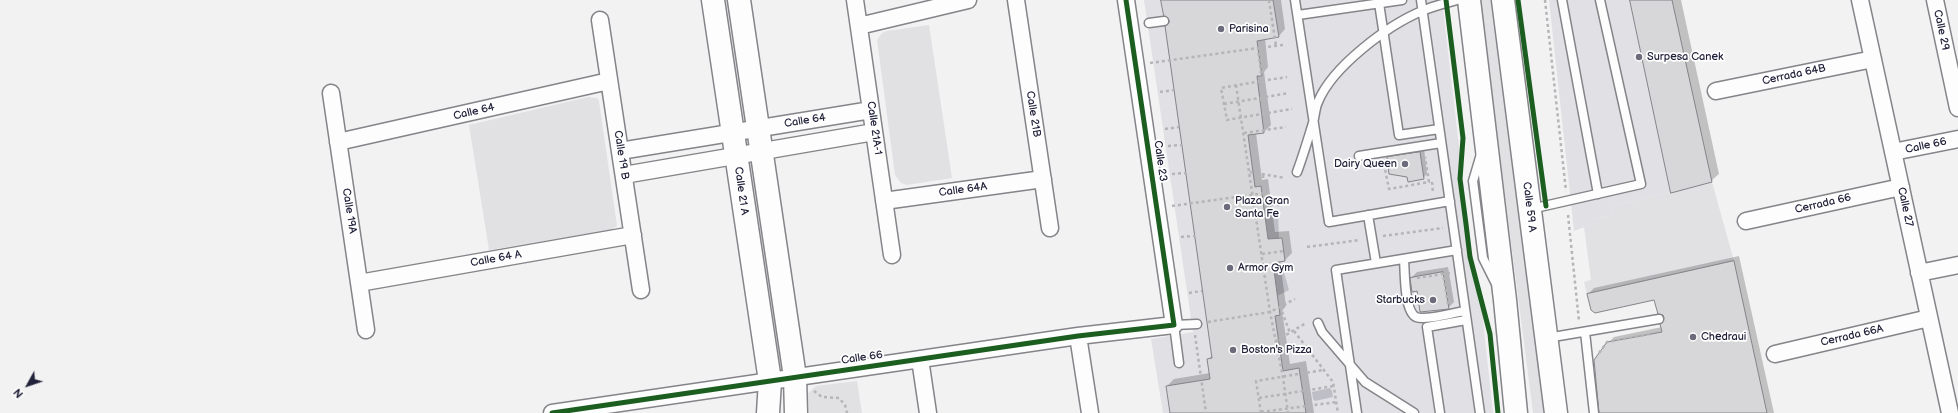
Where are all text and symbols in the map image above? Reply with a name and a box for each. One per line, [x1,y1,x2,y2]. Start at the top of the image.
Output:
street label: Calle 29 [1930,8,1952,52]
place label: Parisina [1229,22,1269,36]
marker: Parisina [1216,24,1226,34]
place label: Surpesa Canek [1647,50,1723,64]
marker: Surpesa Canek [1634,52,1644,62]
street label: Cerrada 64B [1761,62,1827,88]
street label: Calle 21B [1023,90,1043,138]
street label: Calle 21A-1 [864,100,884,156]
street label: Calle 64 [452,101,496,123]
street label: Calle 64 [783,111,827,131]
street label: Calle 19 B [611,130,631,180]
street label: Calle 66 [1904,135,1948,157]
street label: Calle 23 [1151,140,1169,182]
place label: Dairy Queen [1334,157,1397,171]
marker: Dairy Queen [1400,159,1410,169]
street label: Calle 21 A [731,166,751,216]
street label: Calle 64A [938,180,988,200]
street label: Calle 59 A [1519,181,1539,233]
street label: Calle 27 [1894,186,1916,228]
street label: Calle 19A [339,187,359,235]
street label: Cerrada 66 [1794,191,1852,217]
place label: Plaza Gran Santa Fe [1235,194,1289,220]
marker: Plaza Gran Santa Fe [1222,202,1232,212]
street label: Calle 64 A [469,248,523,270]
place label: Armor Gym [1238,261,1293,275]
marker: Armor Gym [1225,263,1235,273]
place label: Starbucks [1376,293,1425,307]
marker: Starbucks [1428,295,1438,305]
street label: Cerrada 66A [1819,322,1885,350]
place label: Chedraui [1701,330,1746,344]
marker: Chedraui [1688,332,1698,342]
place label: Boston's Pizza [1241,343,1312,357]
marker: Boston's Pizza [1228,345,1238,355]
street label: Calle 66 [840,349,884,367]
north arrow [8,365,48,405]
text: N [11,386,26,400]

